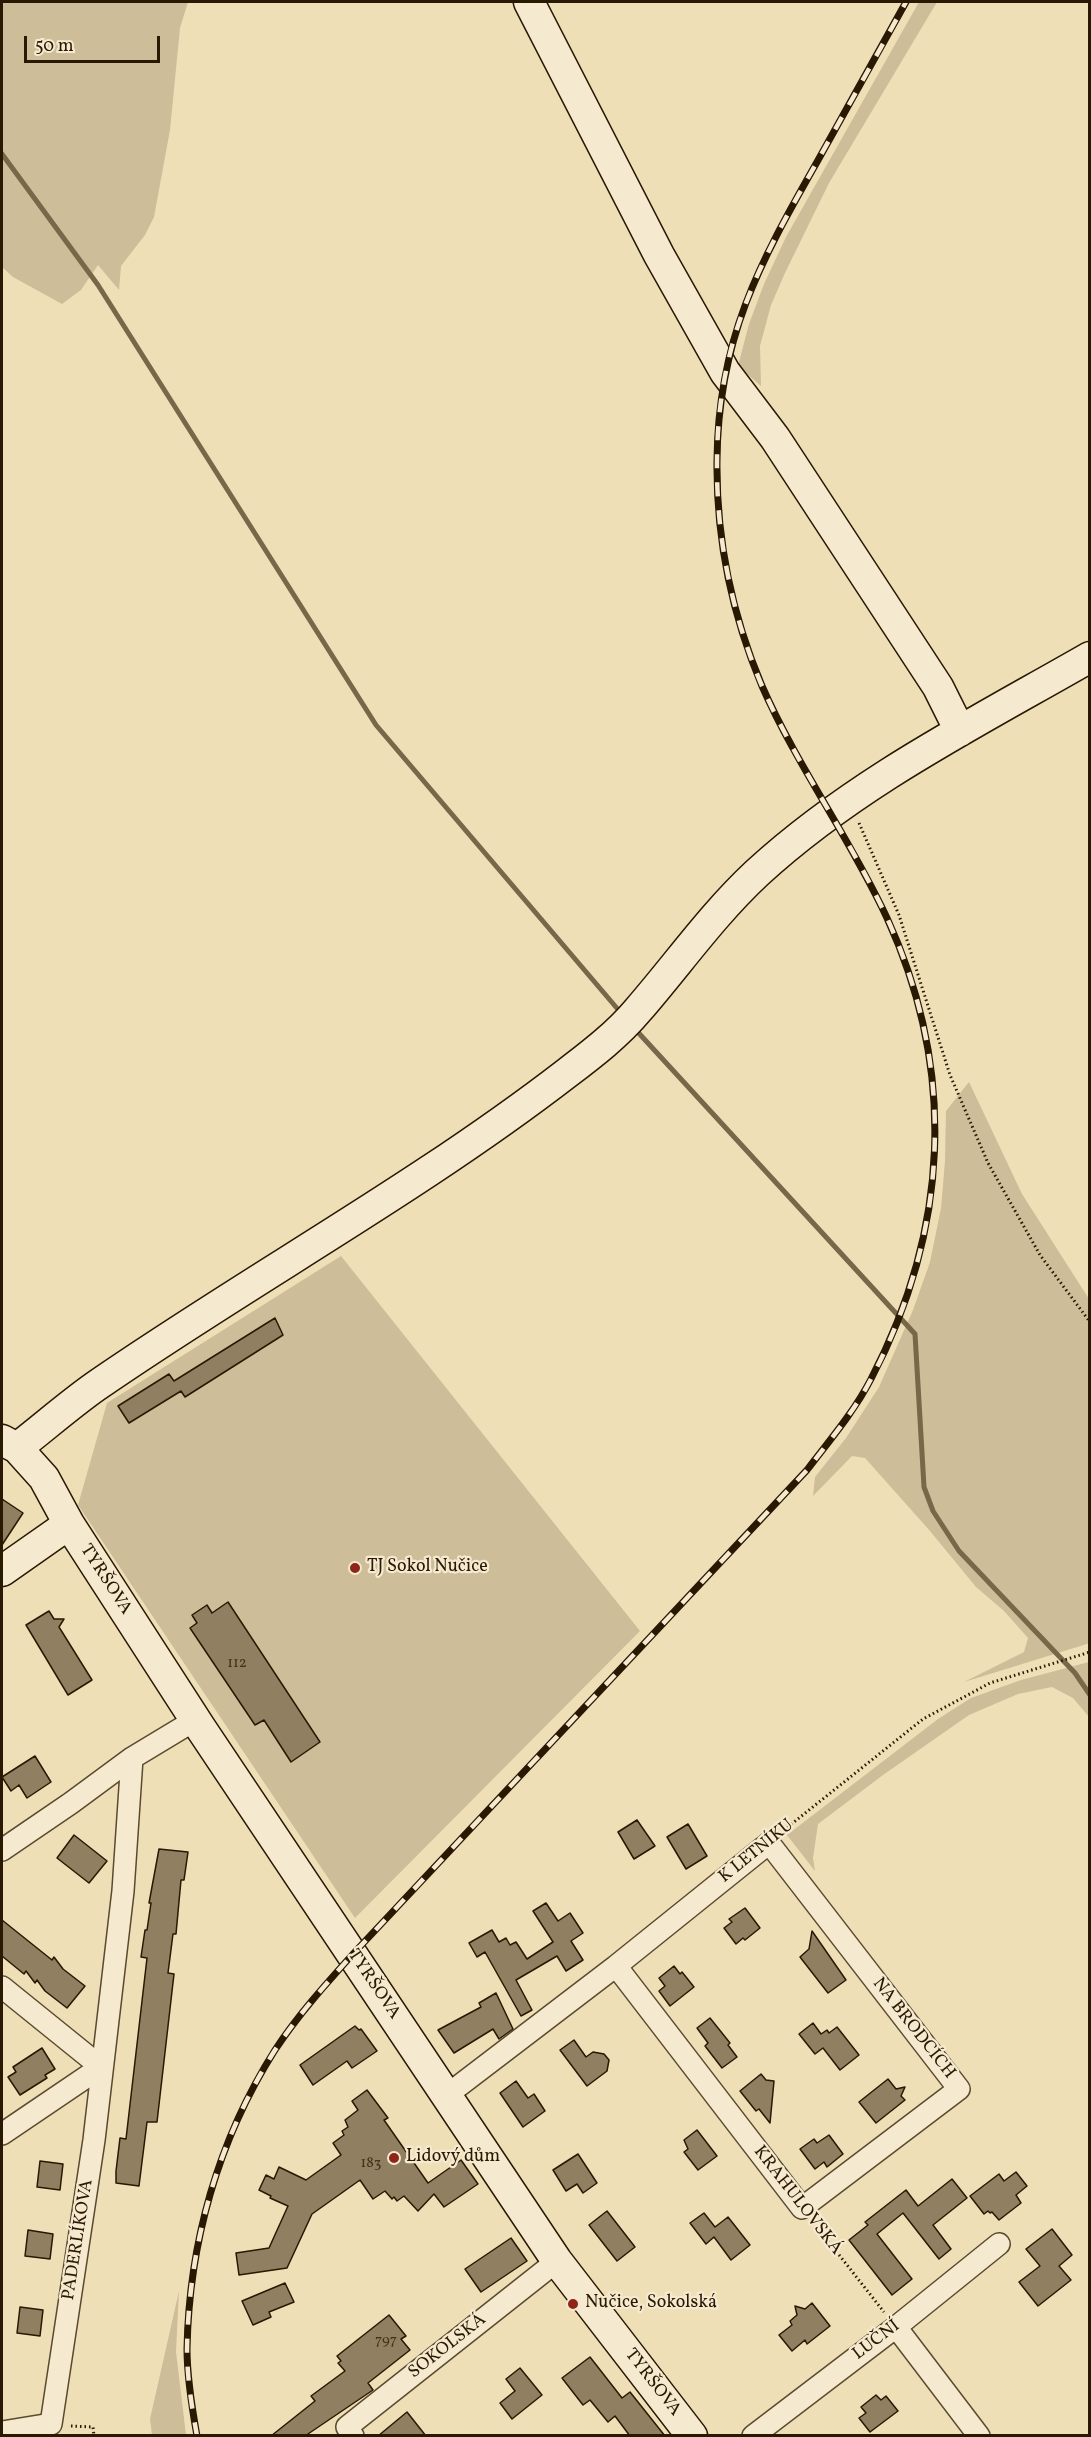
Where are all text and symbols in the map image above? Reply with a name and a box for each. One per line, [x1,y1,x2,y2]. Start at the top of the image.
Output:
scale bar [27,24,164,62]
text: 50 m [35,34,74,59]
street label: TYRŠOVA [74,1541,136,1619]
place label: TJ Sokol Nučice [367,1557,488,1579]
marker: TJ Sokol Nučice [348,1561,362,1575]
house number: 112 [227,1655,247,1673]
street label: K LETNÍKU [715,1815,799,1889]
street label: TYRŠOVA [342,1946,404,2024]
street label: NA BRODCÍCH [867,1974,959,2084]
street label: KRAHULOVSKÁ [748,2142,846,2260]
place label: Lidový dům [406,2147,500,2169]
marker: Lidový dům [387,2151,401,2165]
house number: 183 [360,2155,382,2173]
street label: PADERLÍKOVA [59,2178,99,2302]
place label: Nučice, Sokolská [585,2293,717,2315]
marker: Nučice, Sokolská [566,2297,580,2311]
street label: SOKOLSKÁ [405,2310,491,2384]
street label: LUČNÍ [849,2316,905,2366]
house number: 797 [375,2332,397,2350]
street label: TYRŠOVA [619,2345,685,2421]

